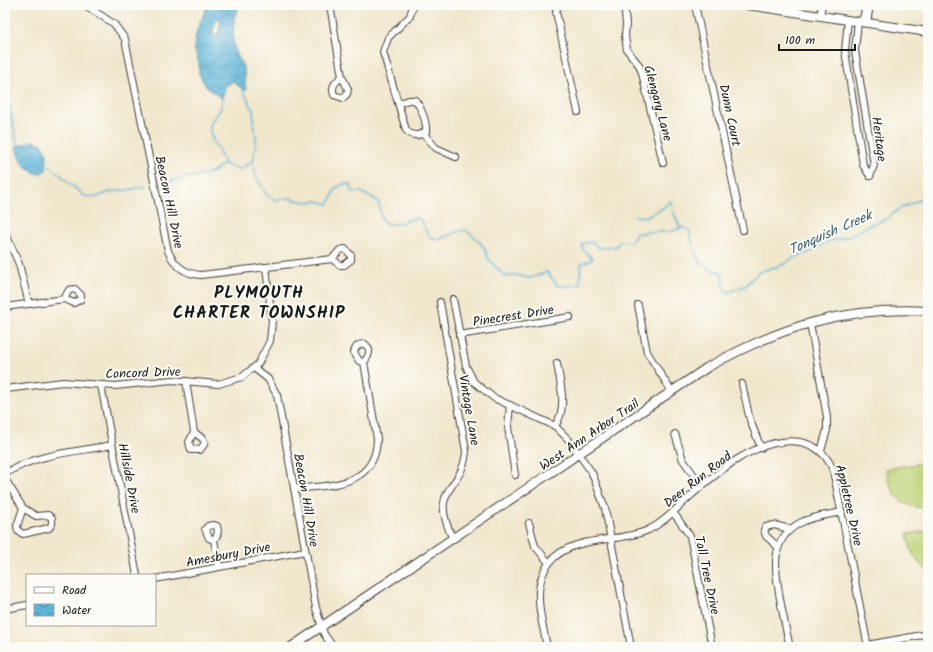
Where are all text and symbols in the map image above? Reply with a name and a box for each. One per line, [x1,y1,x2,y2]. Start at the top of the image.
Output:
scale bar [779,26,855,52]
text: 100 m [785,31,816,50]
street label: Glengary Lane [637,63,678,144]
street label: Dunn Court [713,82,747,149]
street label: Heritage [865,115,892,163]
street label: Beacon Hill Drive [148,154,189,251]
water label: Tonquish Creek [785,204,878,261]
district label: PLYMOUTH CHARTER TOWNSHIP [173,280,345,327]
street label: Pinecrest Drive [471,300,555,333]
street label: Concord Drive [105,362,181,385]
street label: Vintage Lane [452,373,485,447]
street label: West Ann Arbor Trail [536,394,644,477]
street label: Hillside Drive [111,441,146,516]
street label: Deer Run Road [659,446,737,514]
street label: Beacon Hill Drive [287,452,324,549]
street label: Appletree Drive [829,463,868,548]
street label: Tall Tree Drive [688,534,725,617]
street label: Amesbury Drive [184,537,272,574]
legend [26,574,156,626]
text: Road [62,581,87,600]
text: Water [62,601,92,620]

